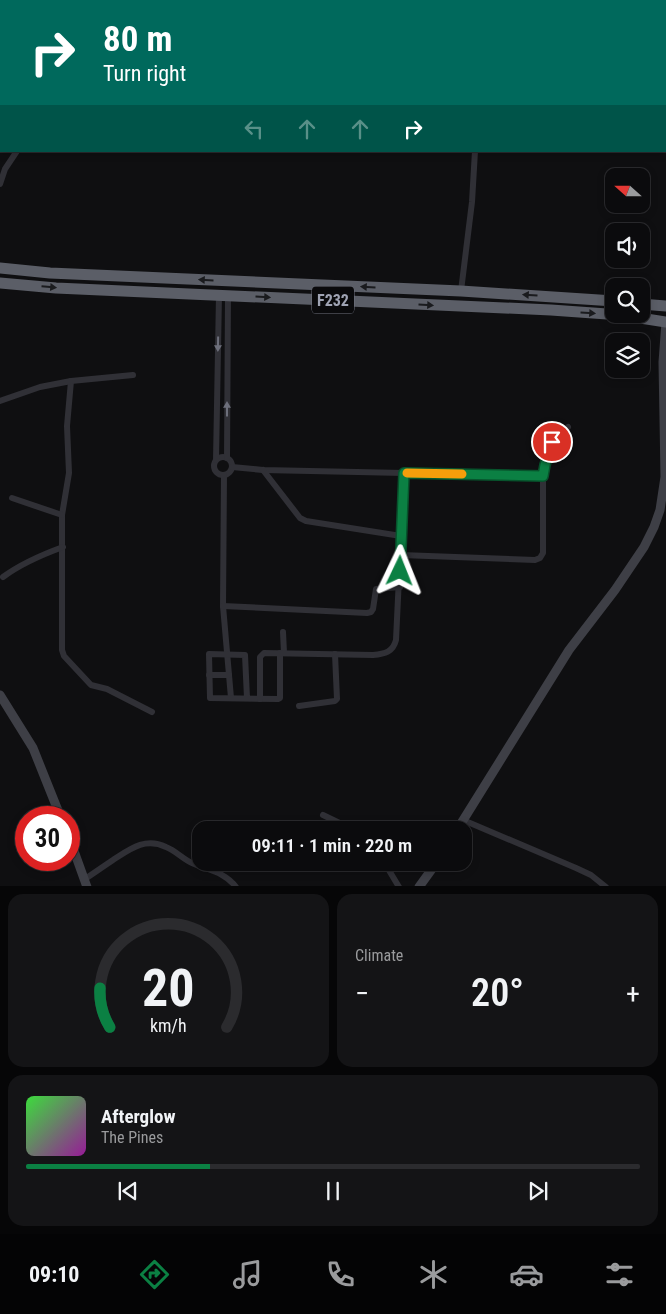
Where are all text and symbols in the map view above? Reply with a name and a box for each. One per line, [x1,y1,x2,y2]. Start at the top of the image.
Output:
text: 80 m [103,19,172,60]
icon: right [20,20,85,85]
text: Turn right [103,61,186,86]
icon: left [240,115,268,143]
icon: ahead [293,115,321,143]
icon: ahead [346,115,374,143]
icon: right [399,115,427,143]
north arrow [605,168,650,212]
map controls [605,168,650,378]
button: sound [605,223,650,268]
one-way arrow [197,276,213,284]
button: search [605,278,650,323]
one-way arrow [41,283,57,291]
one-way arrow [360,283,376,291]
road number: F232 [312,286,354,314]
one-way arrow [522,291,538,299]
one-way arrow [256,294,272,302]
one-way arrow [418,301,434,309]
one-way arrow [580,309,596,317]
button: layers [605,333,650,378]
one-way arrow [214,336,222,352]
one-way arrow [223,401,231,417]
pin [531,421,573,463]
icon: arrive [538,428,566,456]
position arrow [373,544,425,596]
speed limit sign: 30 [15,806,80,871]
text: 09:11 · 1 min · 220 m [252,834,412,857]
text: Climate [355,946,403,965]
text: 20 [142,958,195,1019]
text: 20° [471,971,524,1015]
text: − [355,977,369,1010]
text: + [626,977,640,1010]
text: km/h [150,1015,187,1036]
text: Afterglow [101,1105,175,1128]
text: The Pines [101,1128,163,1147]
icon: previous [114,1177,142,1205]
icon: pause [319,1177,347,1205]
icon: next [524,1177,552,1205]
icon: directions [137,1257,172,1292]
icon: music [230,1257,265,1292]
icon: phone [323,1257,358,1292]
icon: climate [416,1257,451,1292]
icon: car [509,1257,544,1292]
icon: filters [602,1257,637,1292]
text: 09:10 [29,1262,79,1287]

